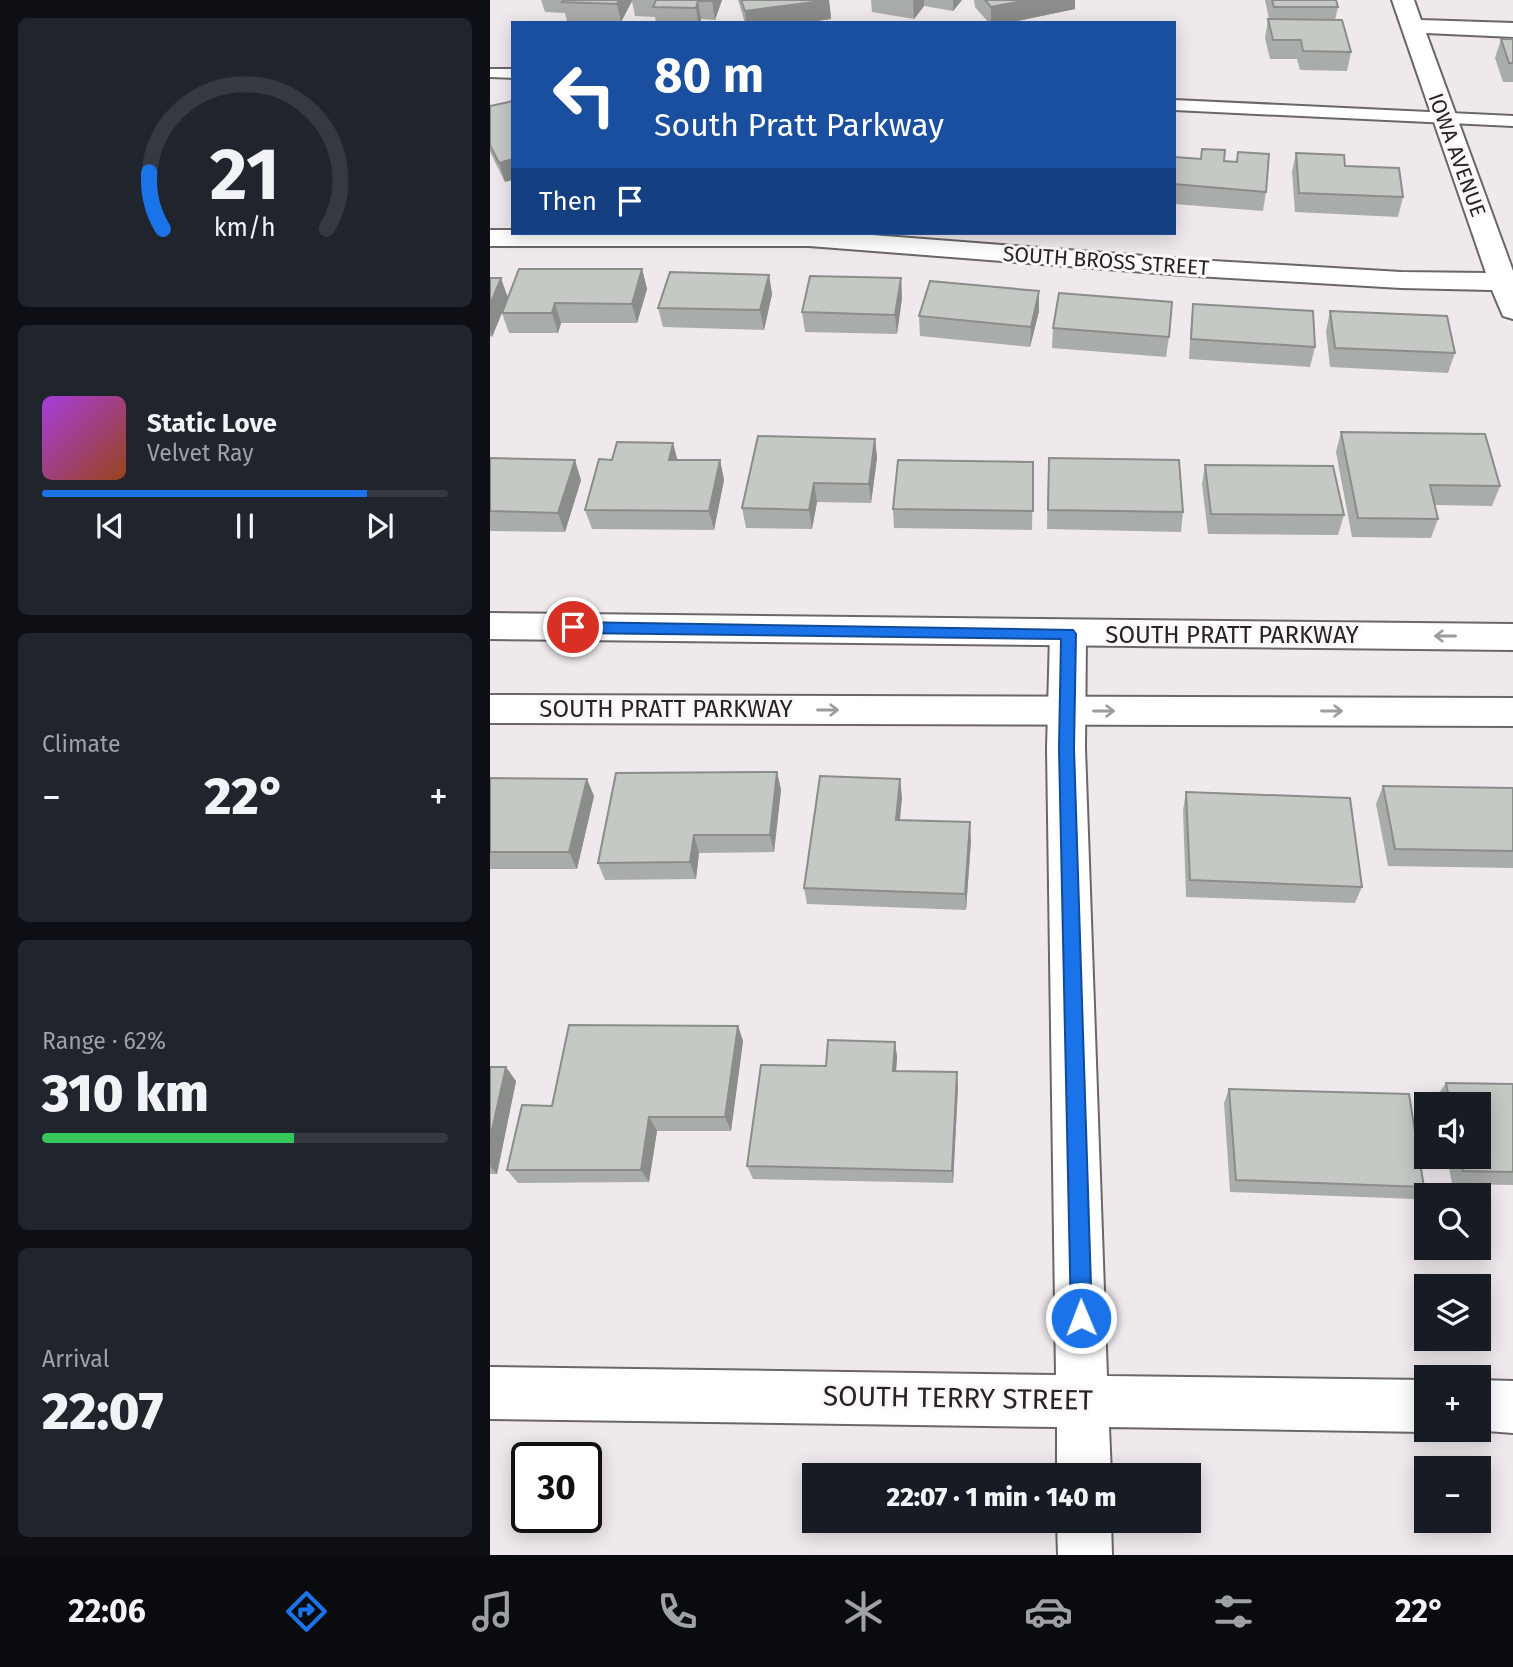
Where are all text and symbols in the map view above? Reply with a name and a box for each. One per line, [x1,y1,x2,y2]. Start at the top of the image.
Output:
text: 80 m [654,46,764,105]
icon: left [539,49,630,140]
street label: IOWA AVENUE [1423,90,1491,220]
text: South Pratt Parkway [654,106,944,144]
text: 21 [210,131,280,218]
icon: arrive [611,182,649,220]
text: Then [539,186,597,217]
text: km/h [214,213,276,243]
street label: SOUTH BROSS STREET [1002,241,1210,281]
text: Static Love [147,408,277,439]
text: Velvet Ray [147,439,254,467]
icon: previous [91,507,129,545]
icon: pause [226,507,264,545]
icon: next [361,507,399,545]
pin [543,597,603,657]
icon: arrive [554,608,592,646]
street label: SOUTH PRATT PARKWAY [1105,621,1359,649]
one-way arrow [1434,629,1457,643]
street label: SOUTH PRATT PARKWAY [539,695,793,723]
one-way arrow [816,703,839,717]
one-way arrow [1092,704,1115,718]
one-way arrow [1320,704,1343,718]
text: Climate [42,730,121,758]
text: 22° [204,765,286,828]
text: − [42,774,61,820]
text: + [429,774,448,820]
text: Range · 62% [42,1027,166,1055]
text: 310 km [42,1062,209,1125]
map controls [1414,1092,1491,1533]
button: sound [1414,1092,1491,1169]
button: search [1414,1183,1491,1260]
button: layers [1414,1274,1491,1351]
position arrow [1044,1281,1118,1355]
text: Arrival [42,1345,109,1373]
button: + [1414,1365,1491,1442]
street label: SOUTH TERRY STREET [823,1379,1094,1417]
text: 22:07 [42,1380,163,1443]
speed limit sign: 30 [511,1442,602,1533]
button: − [1414,1456,1491,1533]
text: 22:07 · 1 min · 140 m [887,1482,1116,1513]
icon: directions [282,1587,331,1636]
icon: music [468,1587,517,1636]
icon: phone [653,1587,702,1636]
icon: climate [839,1587,888,1636]
icon: car [1024,1587,1073,1636]
icon: filters [1209,1587,1258,1636]
text: 22:06 [68,1592,146,1630]
text: 22° [1395,1592,1445,1630]

